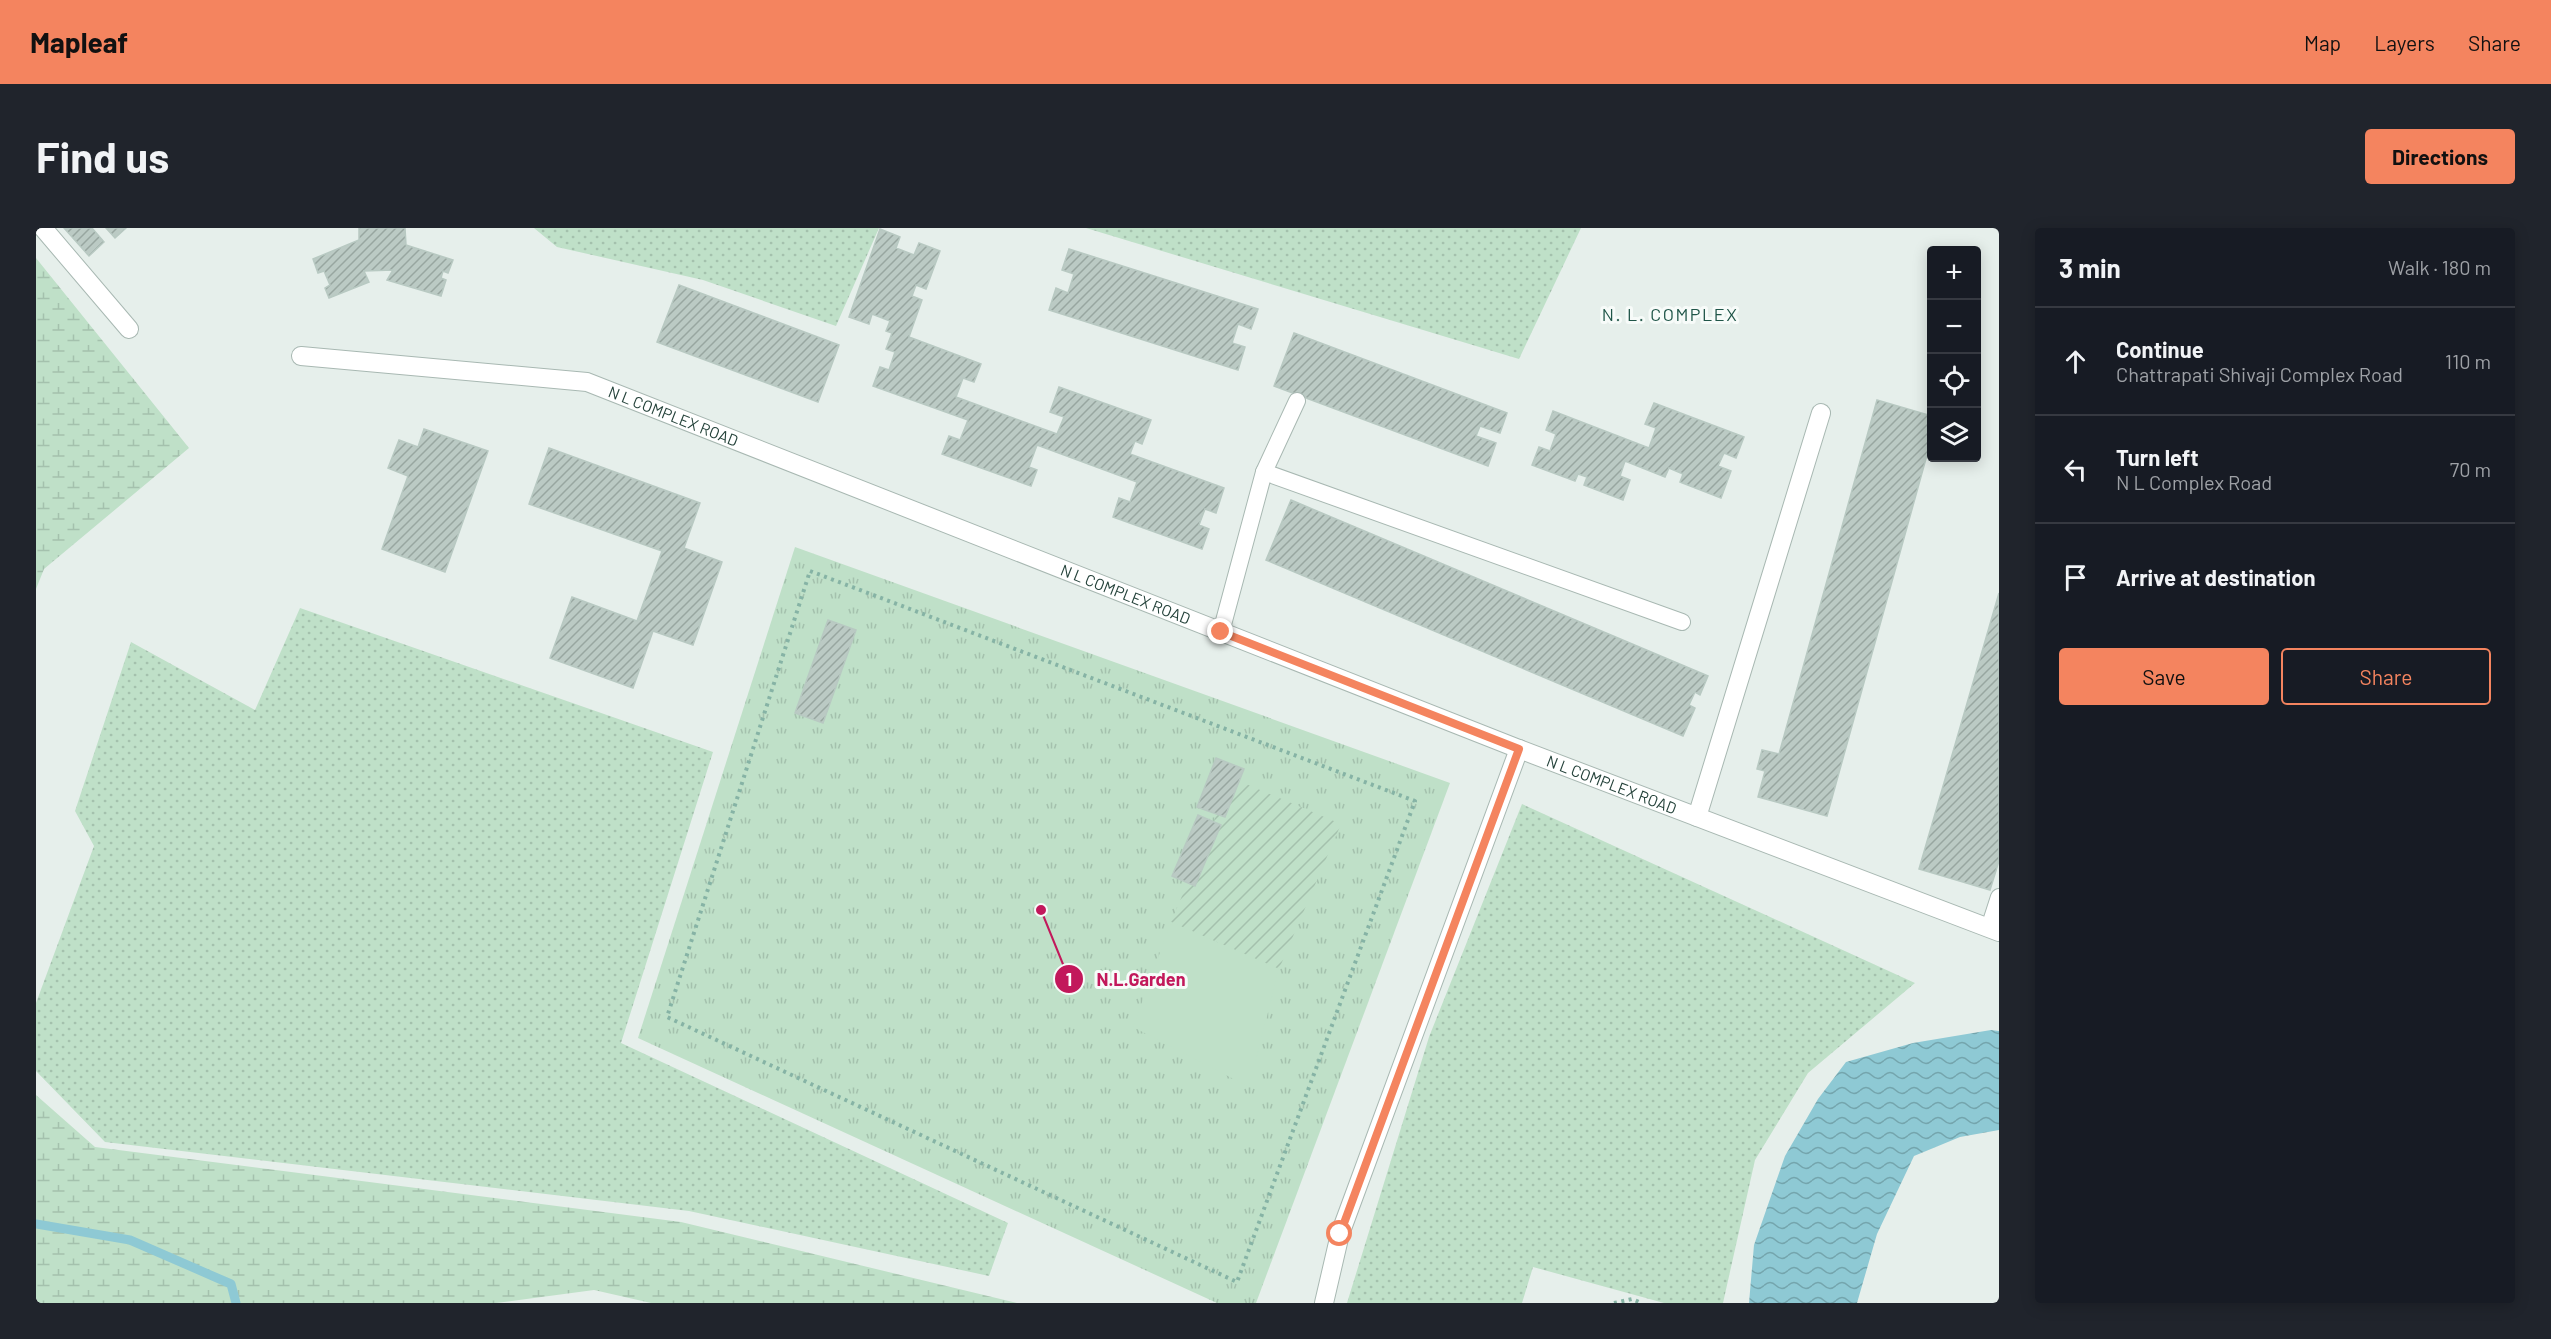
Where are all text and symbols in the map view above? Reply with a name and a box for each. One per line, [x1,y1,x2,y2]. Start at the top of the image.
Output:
text: Mapleaf [30,25,128,59]
text: Map [2304,30,2341,55]
text: Layers [2374,30,2435,55]
text: Share [2468,30,2521,55]
button: Directions [2365,129,2515,184]
text: Find us [36,131,169,181]
map controls [1927,246,1981,462]
button: + [1927,246,1981,300]
text: 3 min [2059,252,2121,283]
text: Walk · 180 m [2388,255,2491,279]
button: − [1927,300,1981,354]
district label: N. L. COMPLEX [1602,303,1738,325]
text: Continue [2116,336,2204,362]
icon: ahead [2059,345,2092,378]
text: 110 m [2445,349,2491,373]
button: locate [1927,354,1981,408]
text: Chattrapati Shivaji Complex Road [2116,362,2403,386]
street label: N L COMPLEX ROAD [606,381,741,450]
button: layers [1927,408,1981,462]
text: Turn left [2116,444,2199,470]
icon: left [2059,453,2092,486]
text: 70 m [2450,457,2491,481]
text: N L Complex Road [2116,470,2272,494]
street label: N L COMPLEX ROAD [1058,560,1193,628]
icon: arrive [2059,561,2092,594]
text: Arrive at destination [2116,564,2315,590]
route end [1207,618,1233,644]
button: Save [2059,648,2269,705]
button: Share [2281,648,2491,705]
street label: N L COMPLEX ROAD [1544,750,1680,817]
callout: N.L.Garden [1054,961,1197,997]
text: 1 [1066,968,1072,990]
text: N.L.Garden [1097,968,1185,990]
route start [1326,1220,1352,1246]

